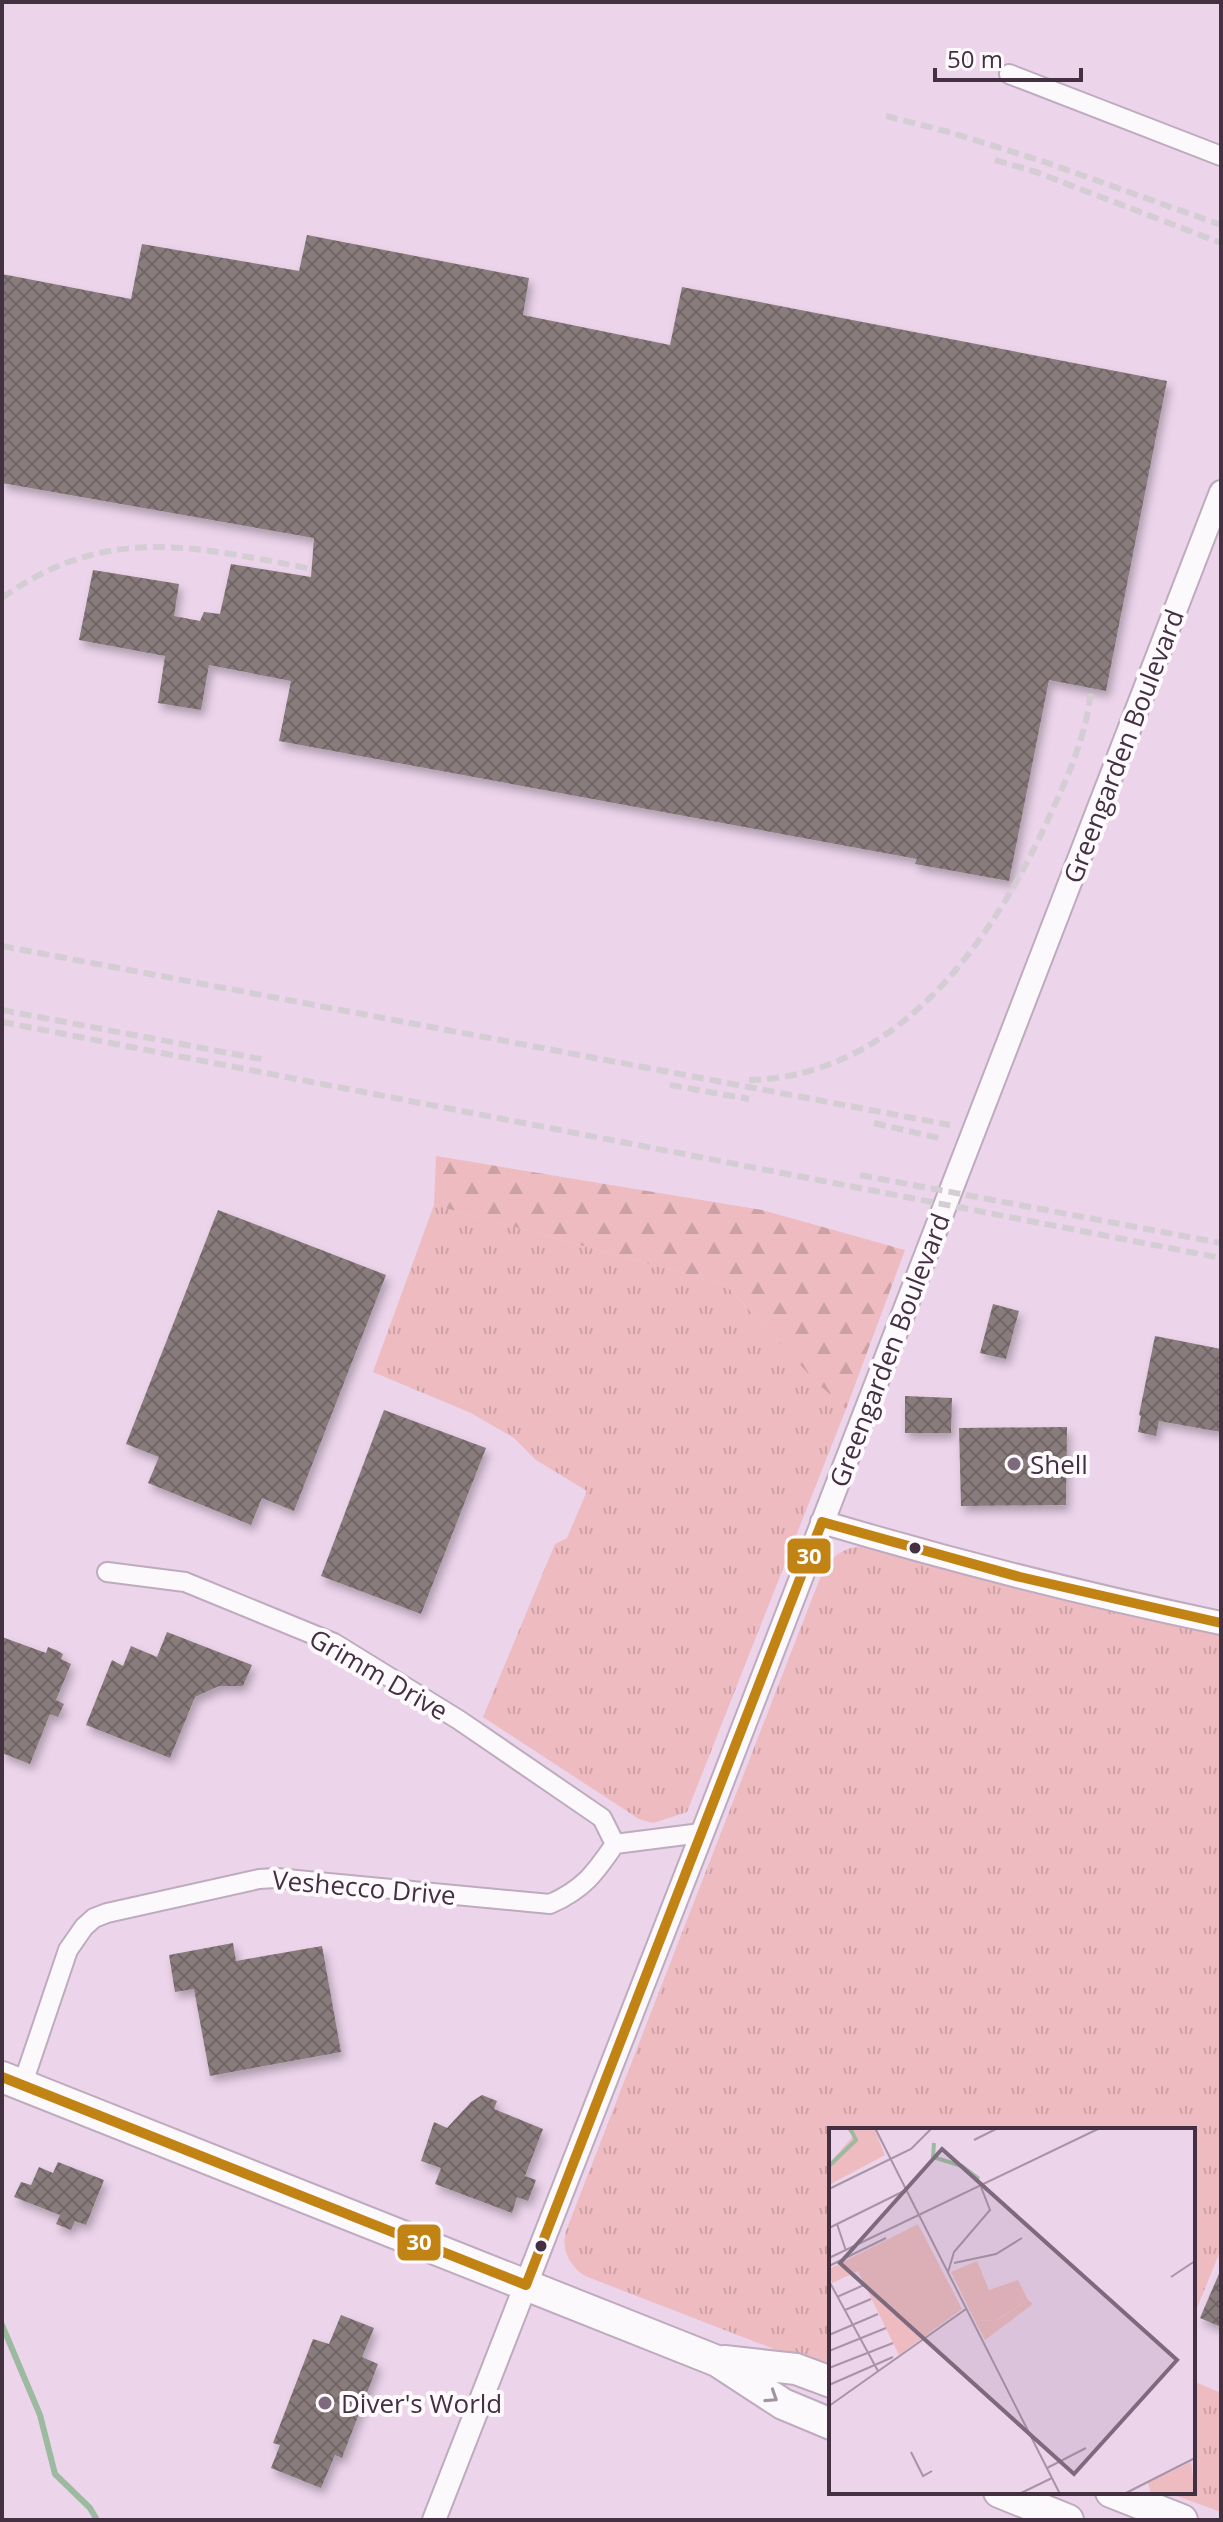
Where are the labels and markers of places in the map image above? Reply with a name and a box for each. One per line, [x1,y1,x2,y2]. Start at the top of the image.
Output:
place label: Shell [1030,1446,1088,1482]
marker: Shell [1005,1455,1023,1473]
unlabelled marker [907,1540,923,1556]
unlabelled marker [533,2238,549,2254]
place label: Diver's World [341,2385,502,2421]
marker: Diver's World [316,2394,334,2412]

